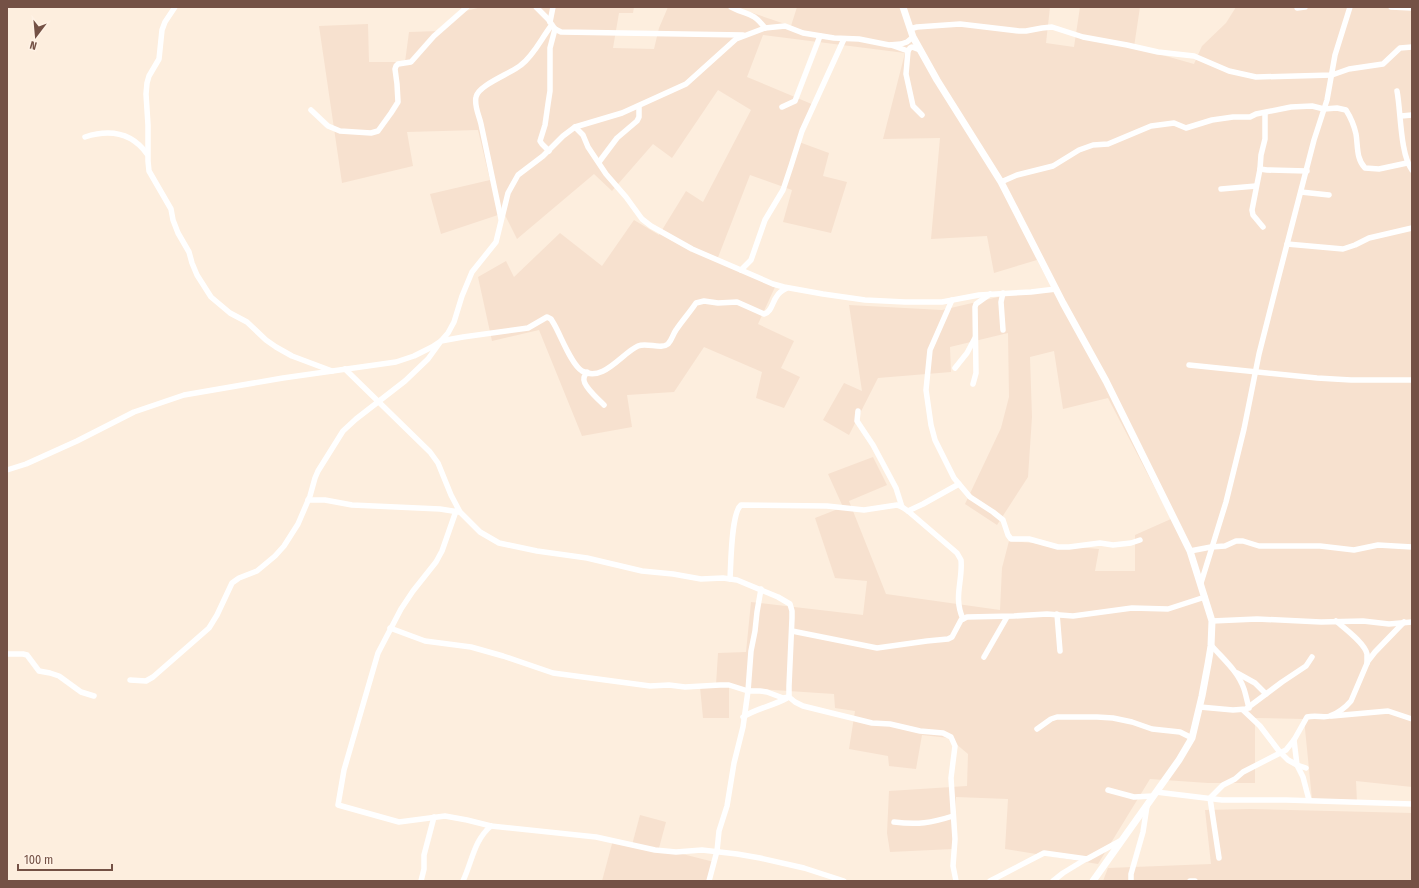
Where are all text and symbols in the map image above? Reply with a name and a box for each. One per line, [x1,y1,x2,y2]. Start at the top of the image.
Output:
north arrow [16,16,56,56]
text: N [28,38,38,52]
scale bar [18,846,112,872]
text: 100 m [24,853,53,867]

